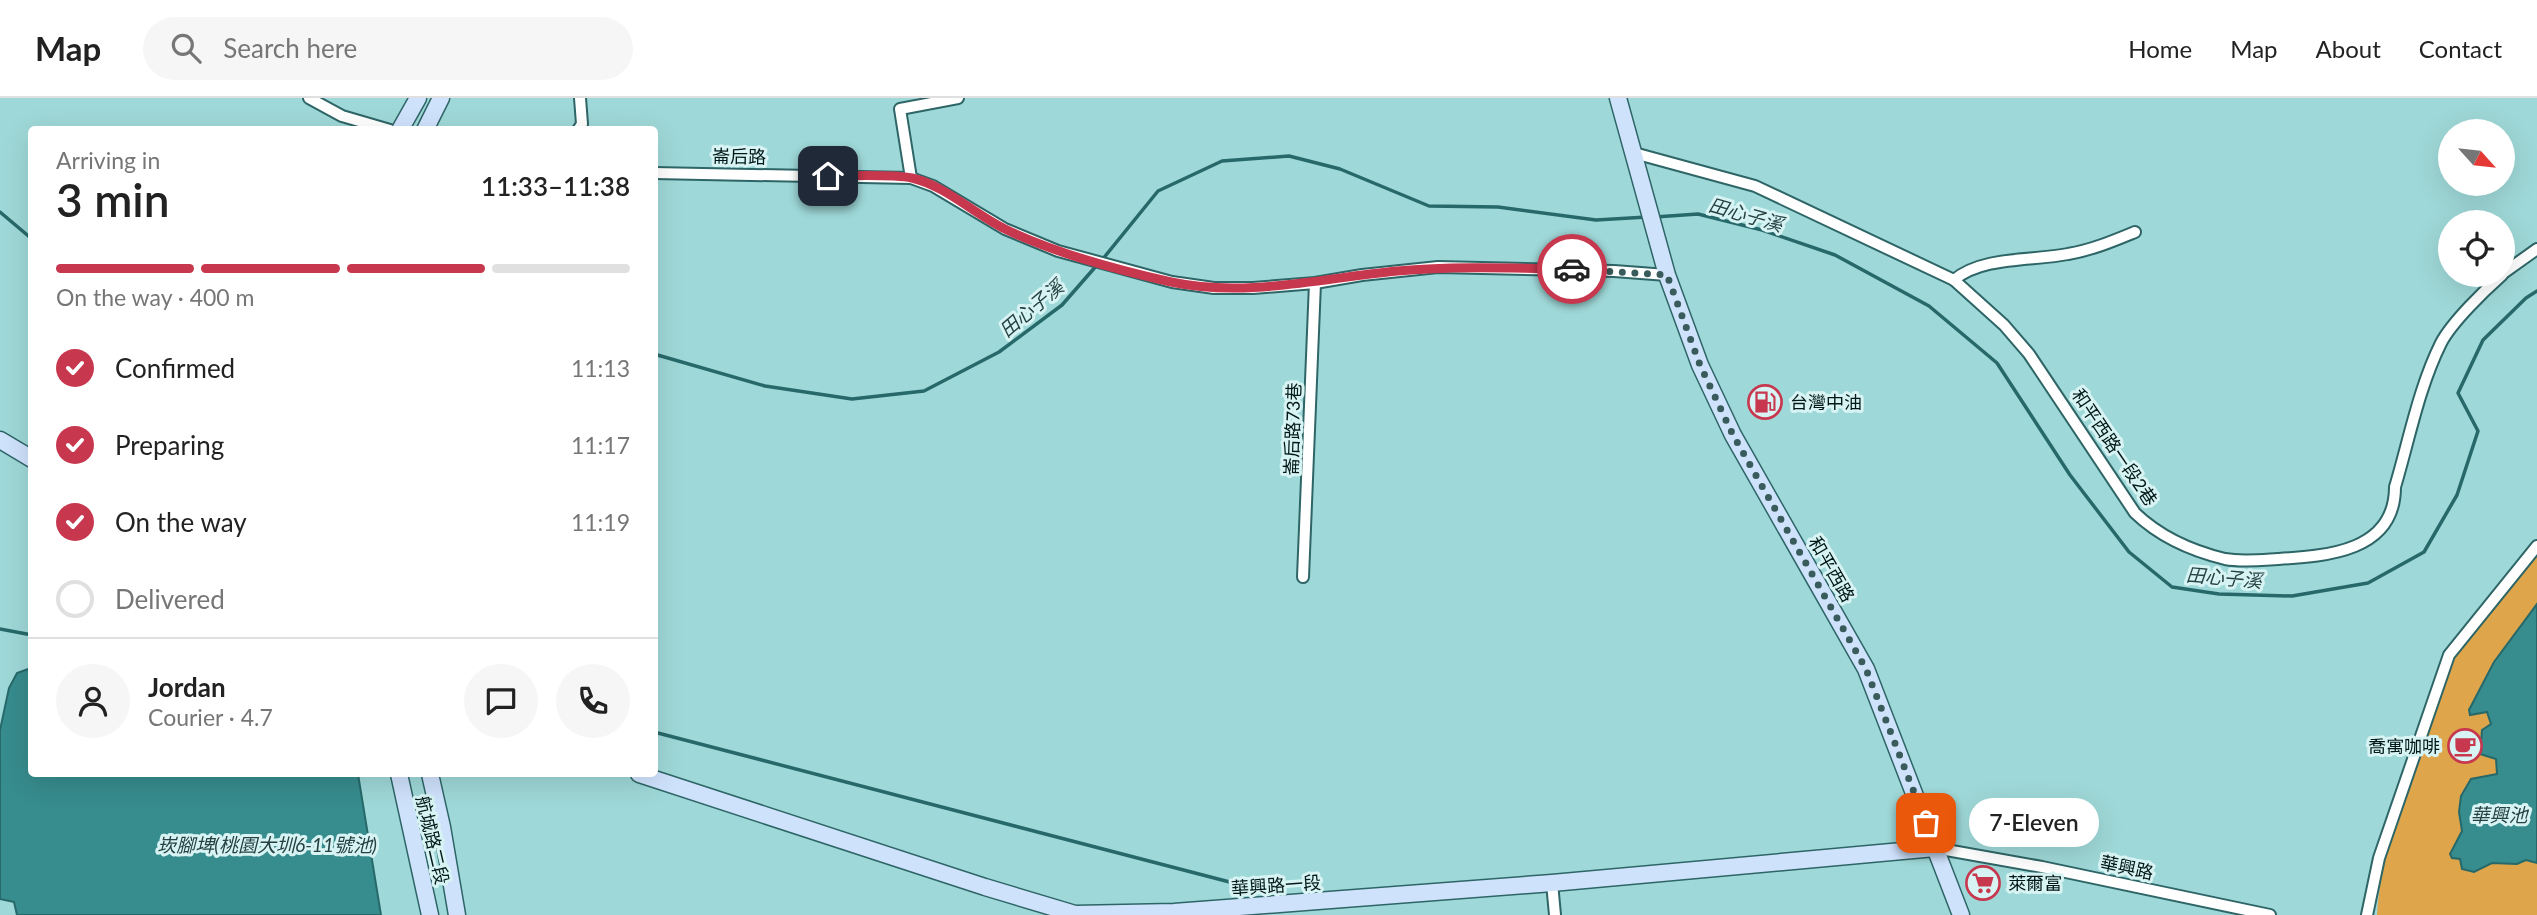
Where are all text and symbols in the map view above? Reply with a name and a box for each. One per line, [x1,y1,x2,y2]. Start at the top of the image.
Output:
search box [143,17,633,80]
text: Map [35,28,101,68]
icon: search [167,29,205,67]
text: Search here [223,32,357,64]
text: Home [2128,34,2192,63]
text: Map [2230,34,2278,63]
text: About [2316,34,2381,63]
text: Contact [2419,34,2502,63]
north arrow [2438,119,2515,196]
map controls [2438,119,2515,287]
street label: 崙后路 [712,145,766,167]
text: Arriving in [56,146,160,174]
pin [798,146,858,206]
icon: home [809,157,847,195]
text: 11:33–11:38 [481,170,630,202]
text: 3 min [56,172,170,227]
water label: 田心子溪 [1706,192,1789,236]
button: locate [2438,210,2515,287]
courier [1537,234,1607,304]
icon: car [1553,250,1591,288]
water label: 田心子溪 [994,273,1070,341]
text: On the way · 400 m [56,283,255,311]
icon: check [56,349,94,387]
text: Confirmed [115,352,235,384]
text: 11:13 [571,354,630,382]
street label: 崙后路73巷 [1279,382,1305,476]
fuel station icon: 台灣中油 [1746,383,1784,421]
street label: 和平西路一段2巷 [2068,384,2162,510]
place label: 台灣中油 [1790,391,1862,413]
icon: check [56,426,94,464]
text: Preparing [115,429,224,461]
text: 11:17 [571,431,630,459]
icon: check [56,503,94,541]
text: On the way [115,506,247,538]
text: 11:19 [571,508,630,536]
street label: 和平西路 [1804,532,1860,606]
water label: 田心子溪 [2185,562,2266,592]
text: Delivered [115,583,225,615]
button: person [56,664,130,738]
button: chat [464,664,538,738]
button: phone [556,664,630,738]
text: Jordan [148,671,226,703]
text: Courier · 4.7 [148,703,273,731]
cafe icon: 喬寓咖啡 [2446,727,2484,765]
place label: 喬寓咖啡 [2368,735,2440,757]
pin [1896,793,1956,853]
street label: 航城路二段 [412,794,454,886]
callout: 7-Eleven [1968,798,2098,848]
water label: 華興池 [2470,803,2529,826]
icon: bag [1907,804,1945,842]
text: 7-Eleven [1989,808,2079,836]
water label: 崁腳埤(桃園大圳6-11號池) [157,833,377,856]
street label: 華興路 [2098,851,2156,883]
supermarket icon: 萊爾富 [1964,864,2002,902]
street label: 華興路一段 [1230,871,1322,899]
place label: 萊爾富 [2008,872,2062,894]

